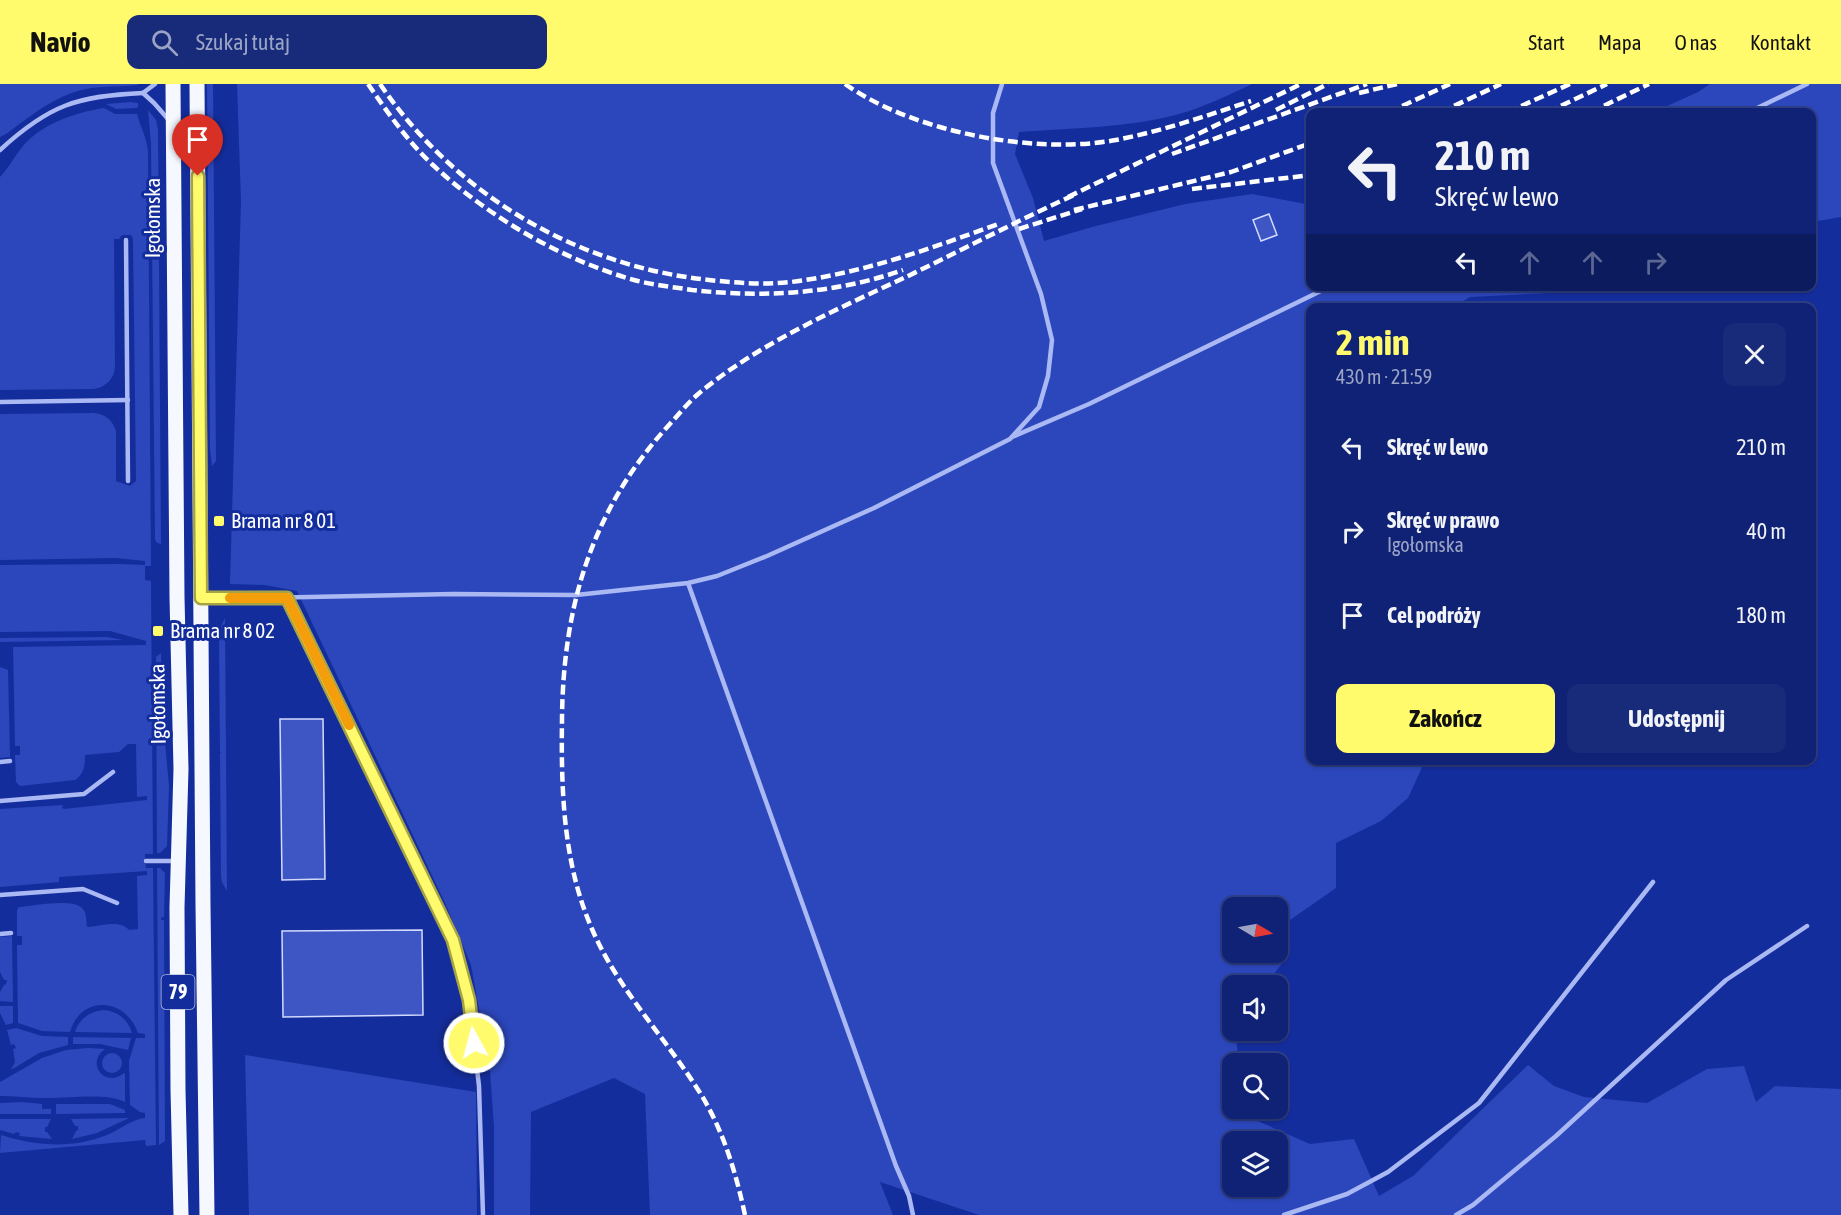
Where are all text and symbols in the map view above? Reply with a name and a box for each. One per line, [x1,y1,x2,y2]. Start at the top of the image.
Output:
search box [127,15,547,69]
text: Navio [30,26,91,58]
icon: search [148,26,181,59]
text: Szukaj tutaj [196,29,290,55]
text: Start [1528,30,1565,54]
text: Mapa [1598,30,1641,54]
text: O nas [1674,30,1717,54]
text: Kontakt [1750,30,1811,54]
pin [172,114,223,176]
icon: arrive [181,123,214,156]
text: 210 m [1435,131,1530,179]
icon: left [1336,132,1414,210]
street label: Igołomska [140,178,164,258]
text: Skręć w lewo [1435,181,1559,212]
icon: left [1450,246,1483,279]
icon: ahead [1513,246,1546,279]
icon: ahead [1576,246,1609,279]
icon: right [1639,246,1672,279]
text: 2 min [1336,321,1410,363]
button: close [1723,323,1786,386]
text: 430 m · 21:59 [1336,365,1432,388]
icon: left [1336,431,1369,464]
text: Skręć w lewo [1387,434,1488,460]
text: 210 m [1736,434,1786,460]
text: Skręć w prawo [1387,507,1500,533]
place label: Brama nr 8 01 [231,508,336,532]
marker: Brama nr 8 01 [212,514,226,528]
icon: right [1336,515,1369,548]
text: 40 m [1746,518,1786,544]
text: Igołomska [1387,533,1464,556]
icon: arrive [1336,599,1369,632]
text: Cel podróży [1387,602,1481,628]
text: 180 m [1736,602,1786,628]
place label: Brama nr 8 02 [170,618,275,642]
marker: Brama nr 8 02 [151,624,165,638]
street label: Igołomska [144,664,170,745]
button: Zakończ [1336,684,1555,753]
button: Udostępnij [1567,684,1786,753]
north arrow [1222,897,1288,963]
map controls [1222,897,1288,1197]
road number: 79 [162,975,195,1009]
button: sound [1222,975,1288,1041]
position arrow [442,1011,506,1075]
button: search [1222,1053,1288,1119]
button: layers [1222,1131,1288,1197]

